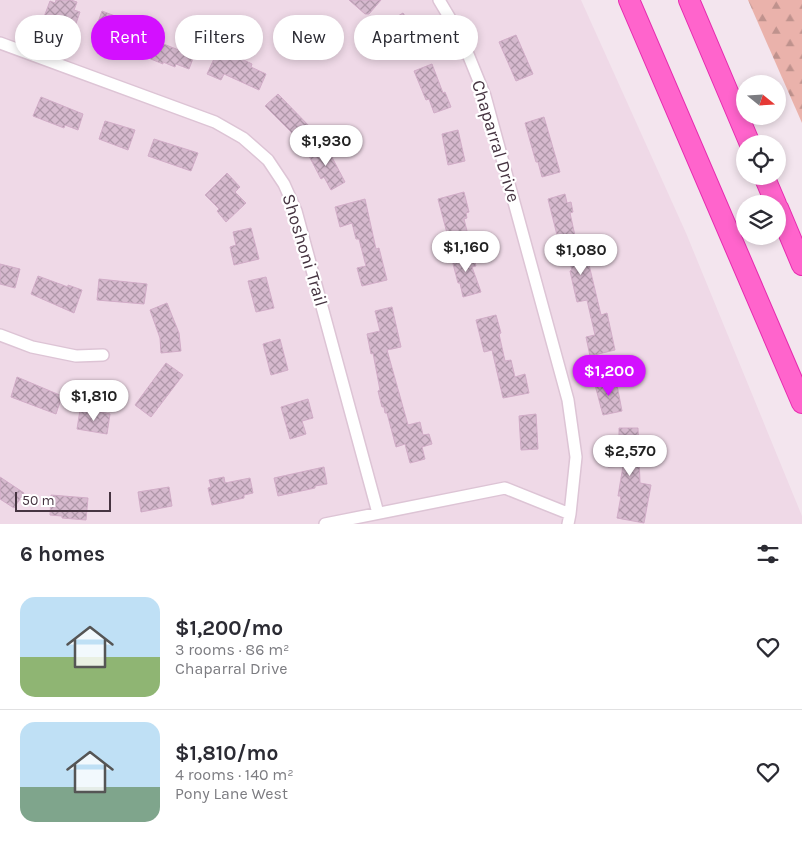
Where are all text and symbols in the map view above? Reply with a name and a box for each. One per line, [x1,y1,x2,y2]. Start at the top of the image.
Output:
chip: Buy [15,15,81,60]
chip: Rent [91,15,165,60]
chip: Filters [175,15,263,60]
chip: New [273,15,344,60]
chip: Apartment [354,15,478,60]
north arrow [736,75,786,125]
map controls [736,75,786,245]
street label: Chaparral Drive [467,77,525,205]
pin: $1,930 [285,124,367,167]
text: $1,930 [301,131,351,150]
button: locate [736,135,786,185]
street label: Shoshoni Trail [277,191,333,309]
button: layers [736,195,786,245]
pin: $1,160 [425,230,507,273]
pin: $1,080 [540,234,622,276]
text: $1,160 [443,237,489,256]
text: $1,080 [555,240,607,259]
pin: $1,200 [568,354,650,397]
text: $1,200 [584,361,634,380]
pin: $1,810 [53,380,135,422]
text: $1,810 [71,386,117,405]
pin: $2,570 [589,434,671,477]
text: $2,570 [604,441,656,460]
scale bar [15,489,111,512]
text: 50 m [22,492,55,509]
icon: filters [754,540,782,568]
text: 6 homes [20,542,105,566]
text: $1,200/mo [175,616,283,640]
icon: home [60,617,120,677]
icon: heart [754,633,782,661]
text: 3 rooms · 86 m² [175,640,290,659]
text: Chaparral Drive [175,659,287,678]
text: $1,810/mo [175,741,278,765]
icon: home [60,742,120,802]
icon: heart [754,758,782,786]
text: 4 rooms · 140 m² [175,765,294,784]
text: Pony Lane West [175,784,288,803]

